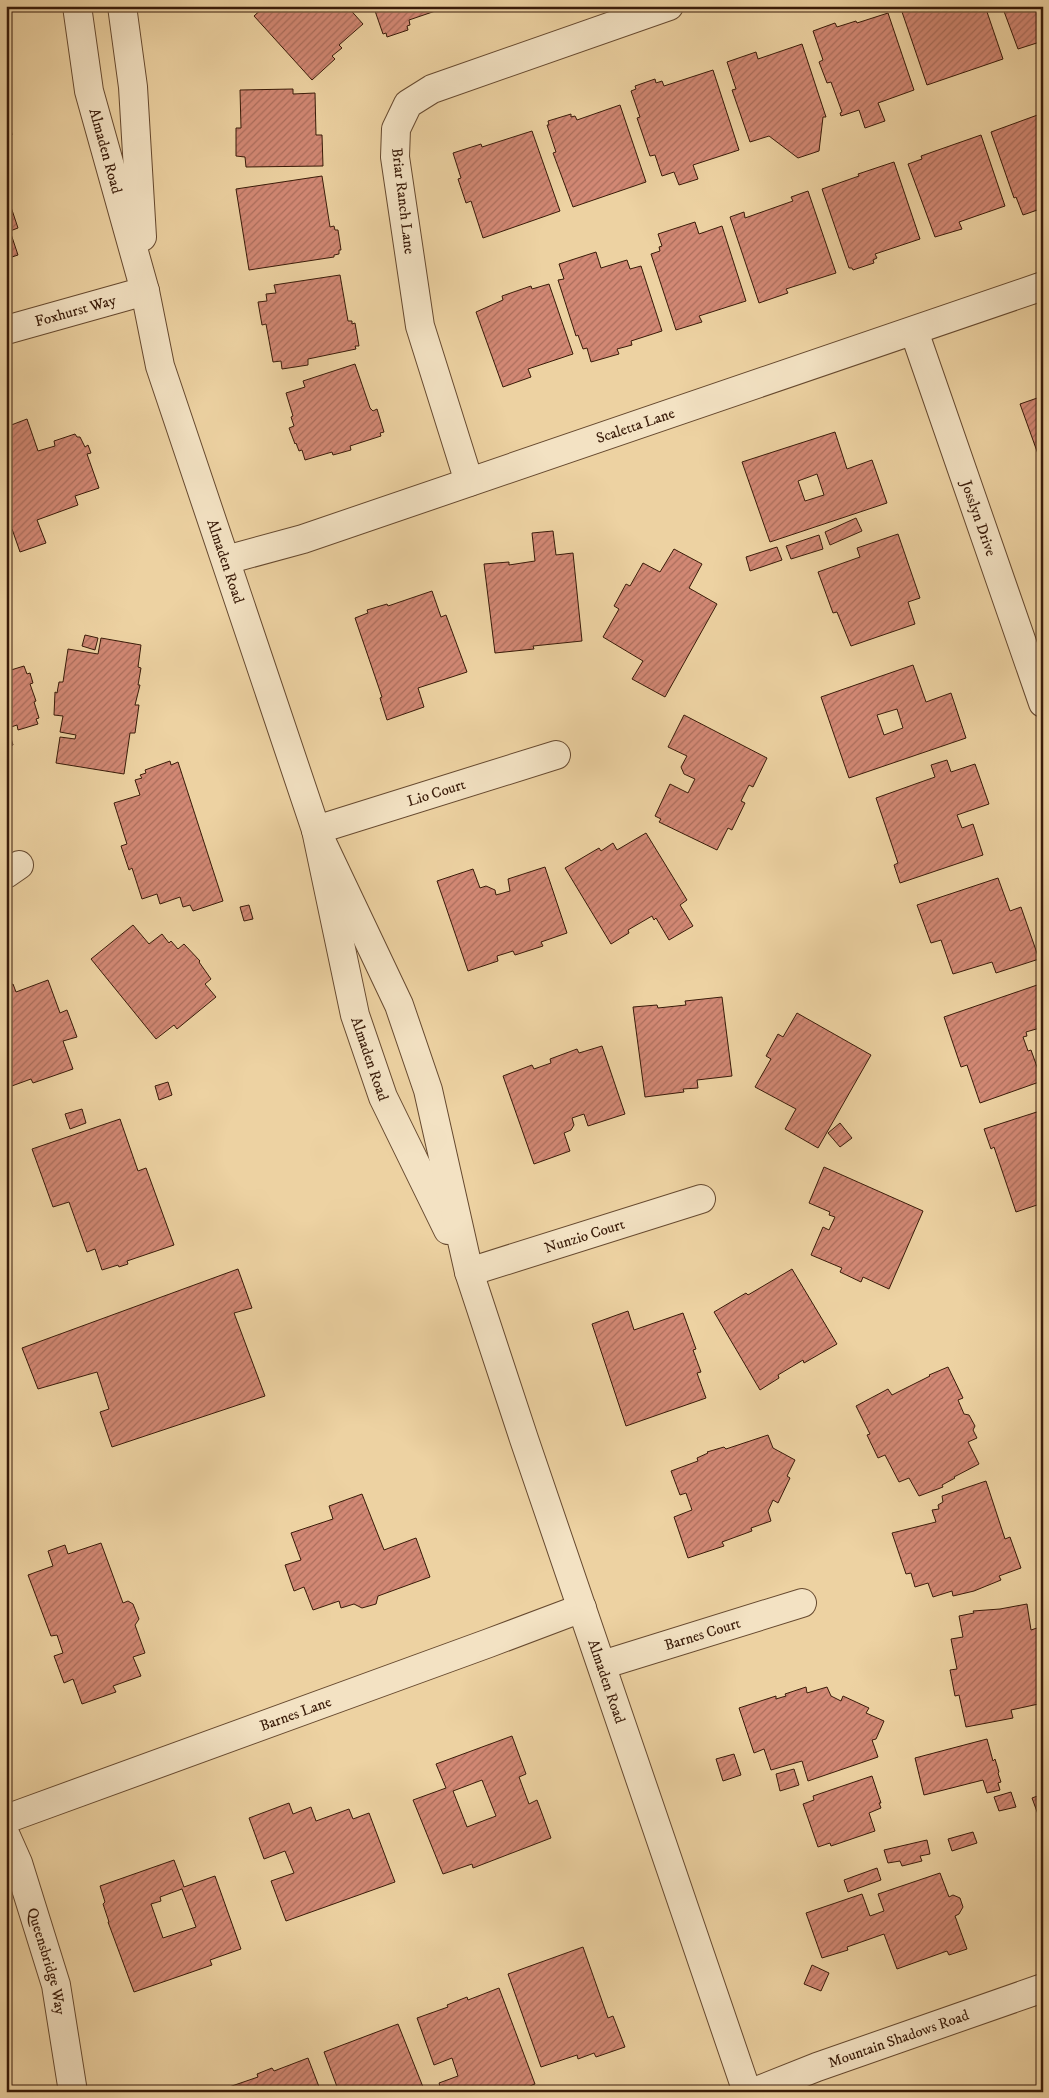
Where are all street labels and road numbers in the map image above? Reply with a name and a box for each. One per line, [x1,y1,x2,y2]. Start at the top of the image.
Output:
street label: Almaden Road [85,106,127,196]
street label: Briar Ranch Lane [387,147,419,255]
street label: Foxhurst Way [33,290,119,331]
street label: Scaletta Lane [594,403,677,448]
street label: Josslyn Drive [956,476,1001,559]
street label: Almaden Road [203,517,249,606]
street label: Lio Court [405,774,468,810]
street label: Almaden Road [347,1014,393,1104]
street label: Nunzio Court [542,1214,627,1257]
street label: Barnes Court [662,1613,743,1655]
street label: Almaden Road [584,1637,630,1726]
street label: Barnes Lane [257,1692,334,1735]
street label: Queensbridge Way [23,1905,70,2017]
street label: Mountain Shadows Road [826,2005,972,2072]

